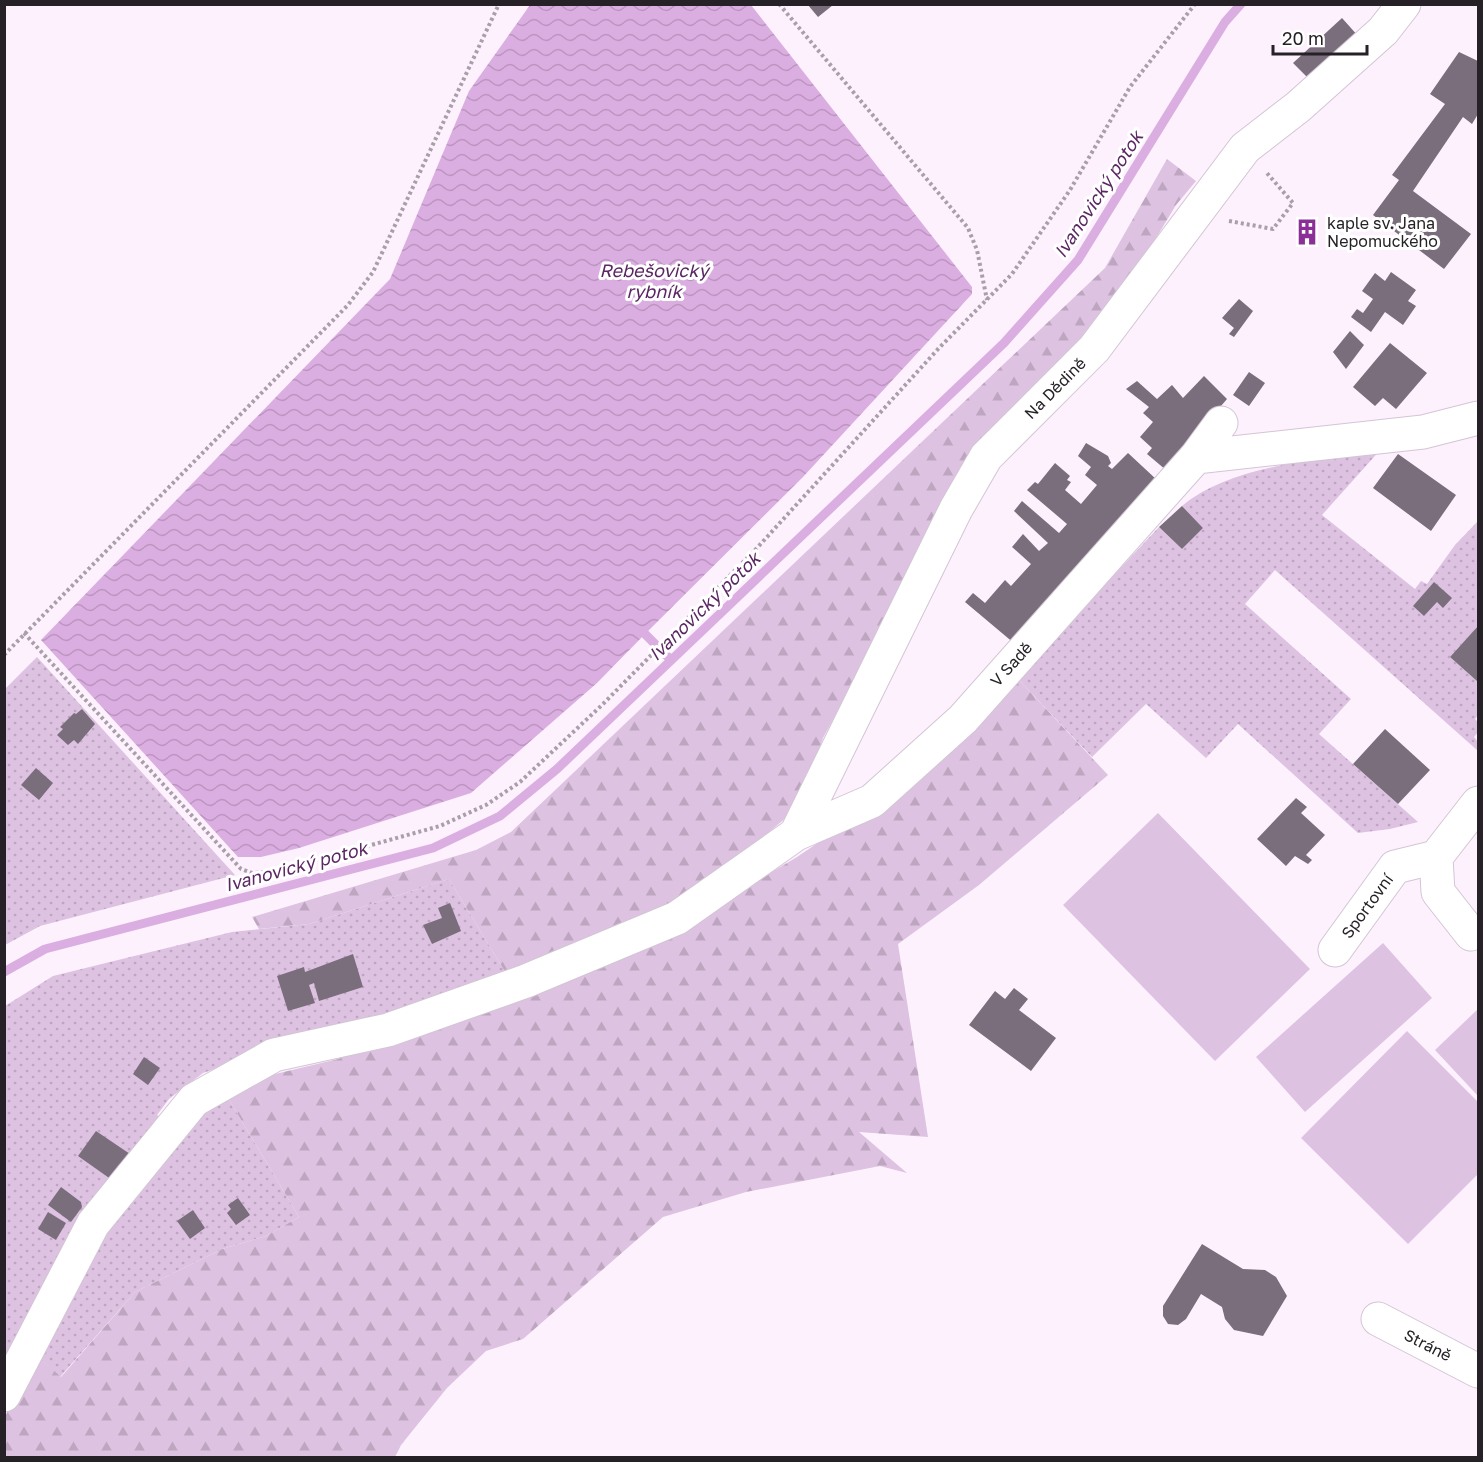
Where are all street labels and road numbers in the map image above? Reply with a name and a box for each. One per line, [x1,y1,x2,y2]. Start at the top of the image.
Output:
street label: Na Dědině [1020,353,1090,423]
street label: V Sadě [986,638,1036,690]
street label: Sportovní [1337,868,1398,942]
street label: Stráně [1401,1325,1455,1365]

